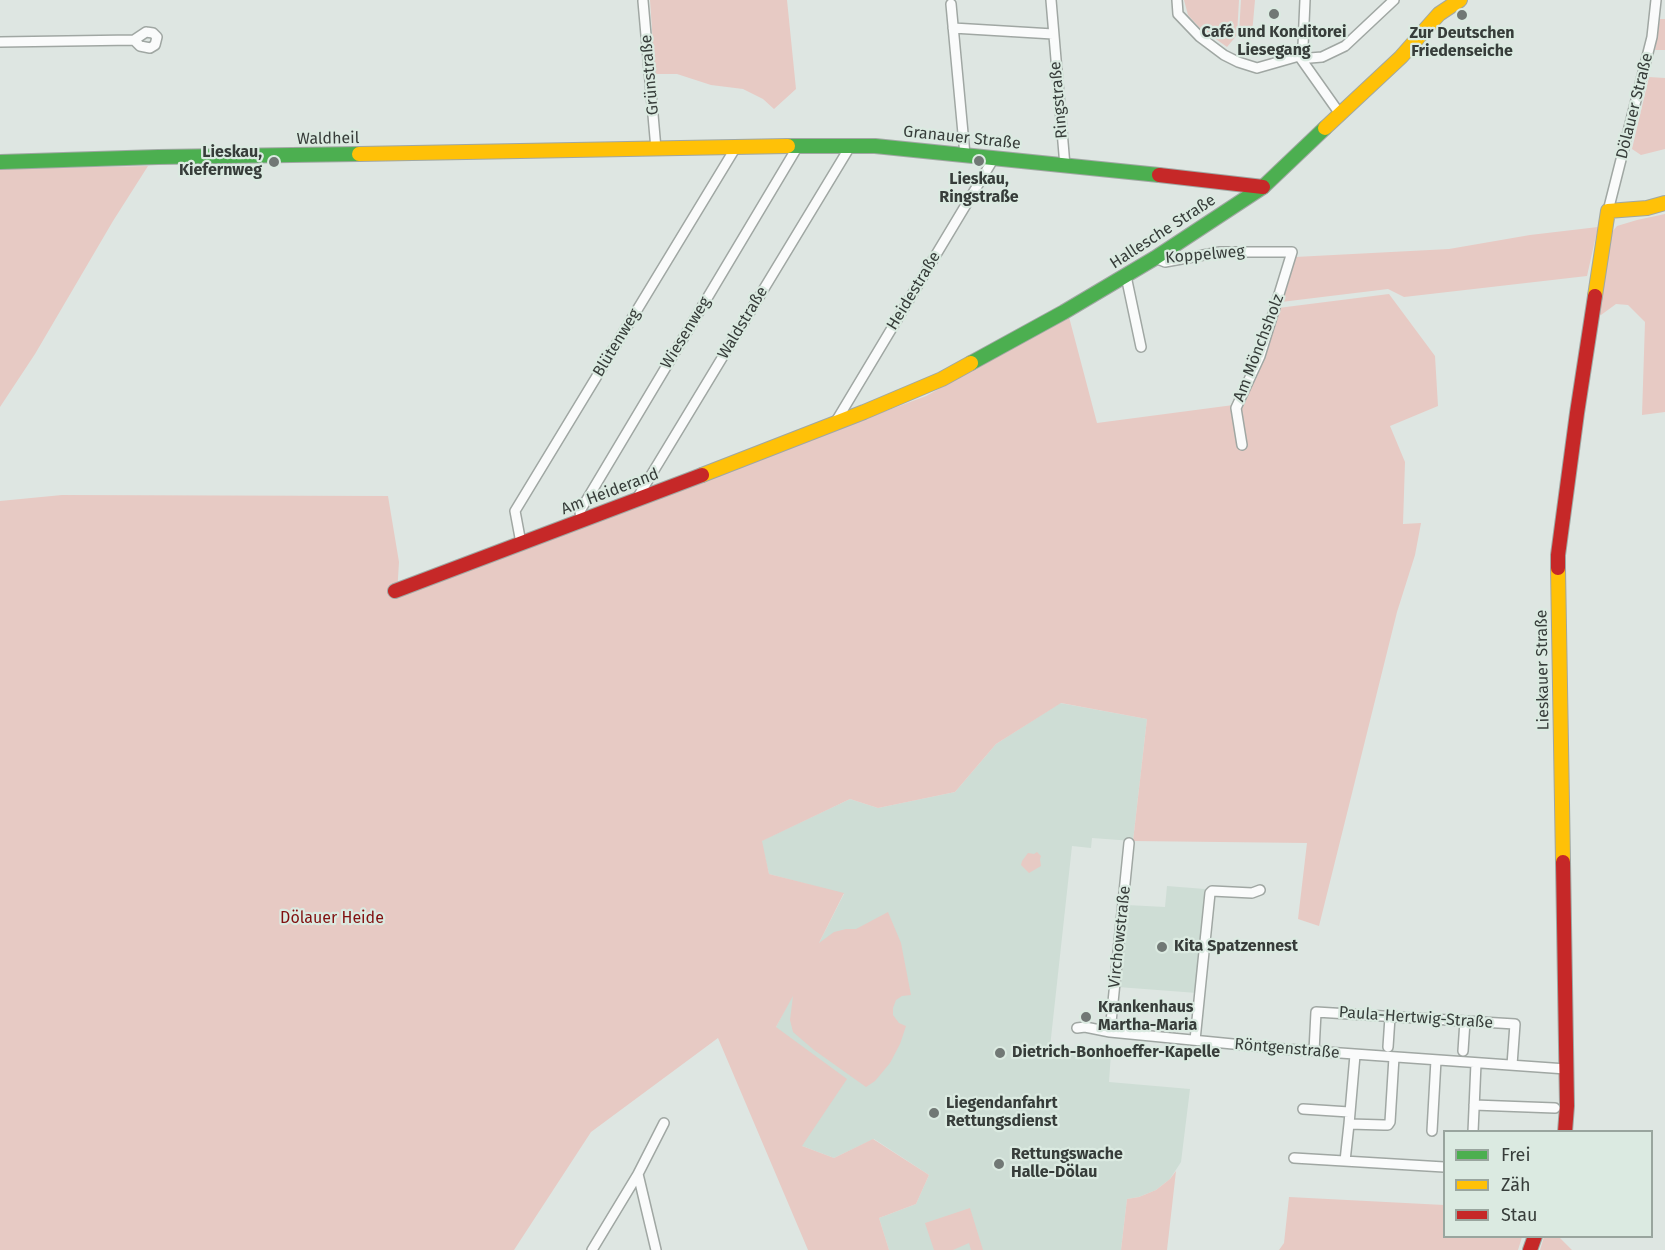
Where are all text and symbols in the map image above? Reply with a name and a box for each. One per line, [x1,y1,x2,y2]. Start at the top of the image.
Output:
marker: Café und Konditorei Liesegang [1267,7,1281,21]
marker: Zur Deutschen Friedenseiche [1455,8,1469,22]
place label: Café und Konditorei Liesegang [1202,23,1346,61]
place label: Zur Deutschen Friedenseiche [1409,24,1515,62]
street label: Grünstraße [637,34,663,116]
street label: Dölauer Straße [1613,51,1657,161]
street label: Ringstraße [1046,61,1072,139]
street label: Granauer Straße [902,122,1022,154]
street label: Waldheil [296,129,360,149]
place label: Lieskau, Kiefernweg [179,143,262,181]
marker: Lieskau, Ringstraße [972,154,986,168]
marker: Lieskau, Kiefernweg [267,155,281,169]
place label: Lieskau, Ringstraße [939,170,1019,208]
street label: Hallesche Straße [1107,191,1219,273]
street label: Koppelweg [1165,242,1245,268]
street label: Heidestraße [883,248,945,334]
street label: Waldstraße [714,283,772,363]
street label: Am Mönchsholz [1230,292,1288,404]
street label: Wiesenweg [657,294,715,372]
street label: Blütenweg [589,306,645,380]
street label: Am Heiderand [559,465,661,519]
street label: Lieskauer Straße [1532,609,1554,731]
street label: Virchowstraße [1105,885,1135,989]
park label: Dölauer Heide [280,909,384,929]
place label: Kita Spatzennest [1174,937,1298,957]
marker: Kita Spatzennest [1155,940,1169,954]
place label: Krankenhaus Martha-Maria [1098,998,1197,1036]
street label: Paula-Hertwig-Straße [1338,1003,1494,1033]
marker: Krankenhaus Martha-Maria [1079,1010,1093,1024]
street label: Röntgenstraße [1234,1035,1340,1063]
place label: Dietrich-Bonhoeffer-Kapelle [1012,1043,1220,1063]
marker: Dietrich-Bonhoeffer-Kapelle [993,1046,1007,1060]
place label: Liegendanfahrt Rettungsdienst [946,1094,1058,1132]
marker: Liegendanfahrt Rettungsdienst [927,1106,941,1120]
legend [1443,1130,1653,1238]
text: Frei [1501,1144,1531,1166]
place label: Rettungswache Halle-Dölau [1011,1145,1123,1183]
marker: Rettungswache Halle-Dölau [992,1157,1006,1171]
text: Zäh [1501,1174,1530,1196]
text: Stau [1501,1204,1537,1226]

